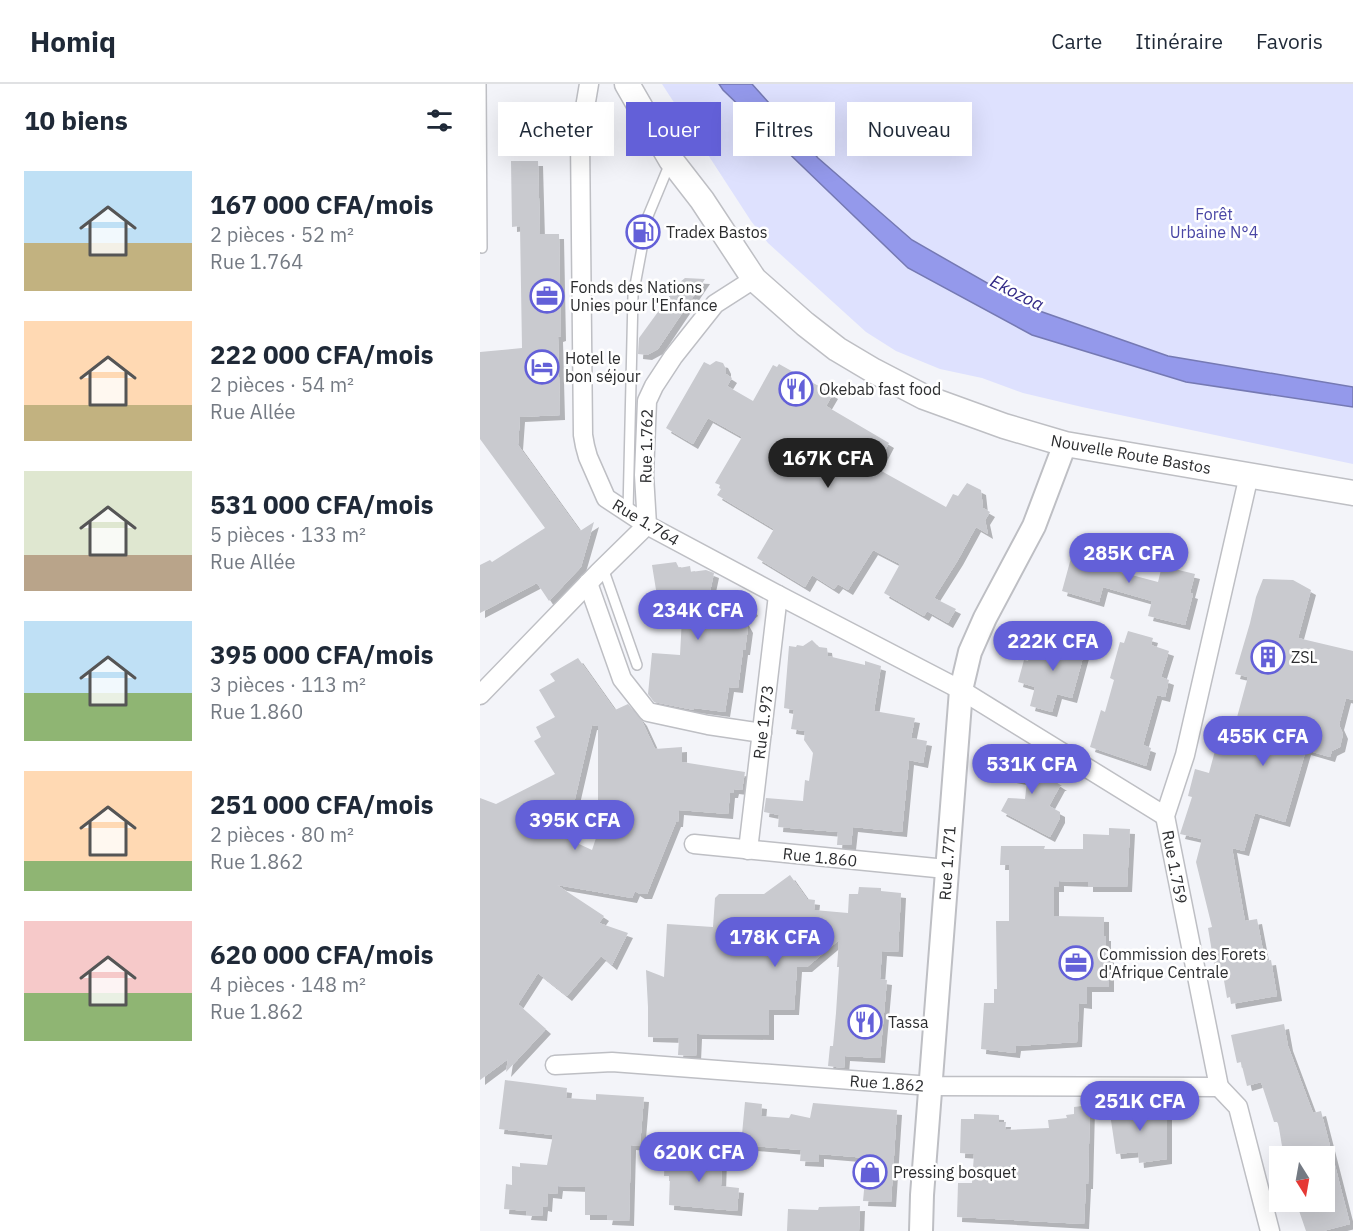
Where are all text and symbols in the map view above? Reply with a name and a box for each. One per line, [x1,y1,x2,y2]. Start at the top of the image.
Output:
text: Homiq [30,23,116,60]
text: Carte [1051,27,1102,55]
text: Itinéraire [1135,27,1223,55]
text: Favoris [1256,27,1323,55]
chip: Acheter [498,102,614,156]
chip: Louer [626,102,721,156]
chip: Filtres [733,102,835,156]
chip: Nouveau [847,102,972,156]
text: 10 biens [24,103,128,137]
icon: filters [423,104,456,137]
text: 167 000 CFA/mois [210,187,434,221]
icon: home [72,195,144,267]
park label: Forêt Urbaine N°4 [1170,204,1258,242]
fuel station icon: Tradex Bastos [625,214,661,250]
text: 2 pièces · 52 m² [210,221,354,248]
place label: Tradex Bastos [666,222,768,242]
text: Rue 1.764 [210,248,303,275]
water label: Ekozoa [986,269,1048,316]
place label: Fonds des Nations Unies pour l'Enfance [570,277,718,315]
office icon: Fonds des Nations Unies pour l'Enfance [529,278,565,314]
text: 222 000 CFA/mois [210,337,434,371]
icon: home [72,345,144,417]
place label: Hotel le bon séjour [565,348,641,386]
hotel icon: Hotel le bon séjour [524,349,560,385]
text: 2 pièces · 54 m² [210,371,354,398]
restaurant icon: Okebab fast food [778,371,814,407]
place label: Okebab fast food [819,379,941,399]
text: Rue Allée [210,398,295,425]
street label: Rue 1.762 [635,409,657,483]
street label: Nouvelle Route Bastos [1049,430,1213,478]
pin: 167K CFA [766,438,890,489]
text: 167K CFA [782,444,874,471]
text: 531 000 CFA/mois [210,487,434,521]
street label: Rue 1.764 [609,494,683,550]
icon: home [72,495,144,567]
text: 5 pièces · 133 m² [210,521,366,548]
pin: 285K CFA [1067,533,1191,584]
text: 285K CFA [1083,539,1175,566]
text: Rue Allée [210,548,295,575]
pin: 234K CFA [636,590,760,641]
text: 234K CFA [652,596,744,623]
pin: 222K CFA [991,621,1115,672]
text: 222K CFA [1007,627,1099,654]
text: 395 000 CFA/mois [210,637,434,671]
building icon: ZSL [1250,639,1286,675]
icon: home [72,645,144,717]
place label: ZSL [1291,647,1318,667]
text: 3 pièces · 113 m² [210,671,366,698]
street label: Rue 1.973 [749,684,777,760]
text: Rue 1.860 [210,698,303,725]
pin: 455K CFA [1201,716,1325,767]
text: 455K CFA [1217,722,1309,749]
pin: 531K CFA [970,744,1094,795]
text: 531K CFA [986,750,1078,777]
text: 251 000 CFA/mois [210,787,434,821]
icon: home [72,795,144,867]
pin: 395K CFA [513,800,637,851]
text: 395K CFA [529,806,621,833]
text: 2 pièces · 80 m² [210,821,354,848]
street label: Rue 1.771 [934,825,960,901]
street label: Rue 1.759 [1158,828,1192,906]
street label: Rue 1.860 [782,843,858,871]
text: Rue 1.862 [210,848,303,875]
pin: 178K CFA [713,917,837,968]
text: 178K CFA [729,923,821,950]
text: 620 000 CFA/mois [210,937,434,971]
place label: Commission des Forets d'Afrique Centrale [1099,944,1266,982]
icon: home [72,945,144,1017]
office icon: Commission des Forets d'Afrique Centrale [1058,945,1094,981]
text: 4 pièces · 148 m² [210,971,366,998]
text: Rue 1.862 [210,998,303,1025]
restaurant icon: Tassa [847,1004,883,1040]
place label: Tassa [888,1012,929,1032]
street label: Rue 1.862 [849,1070,925,1096]
pin: 251K CFA [1078,1081,1202,1132]
text: 251K CFA [1094,1087,1186,1114]
pin: 620K CFA [637,1132,761,1183]
text: 620K CFA [653,1138,745,1165]
north arrow [1269,1146,1335,1212]
map controls [1269,1146,1335,1212]
shop icon: Pressing bosquet [852,1154,888,1190]
place label: Pressing bosquet [893,1162,1017,1182]

